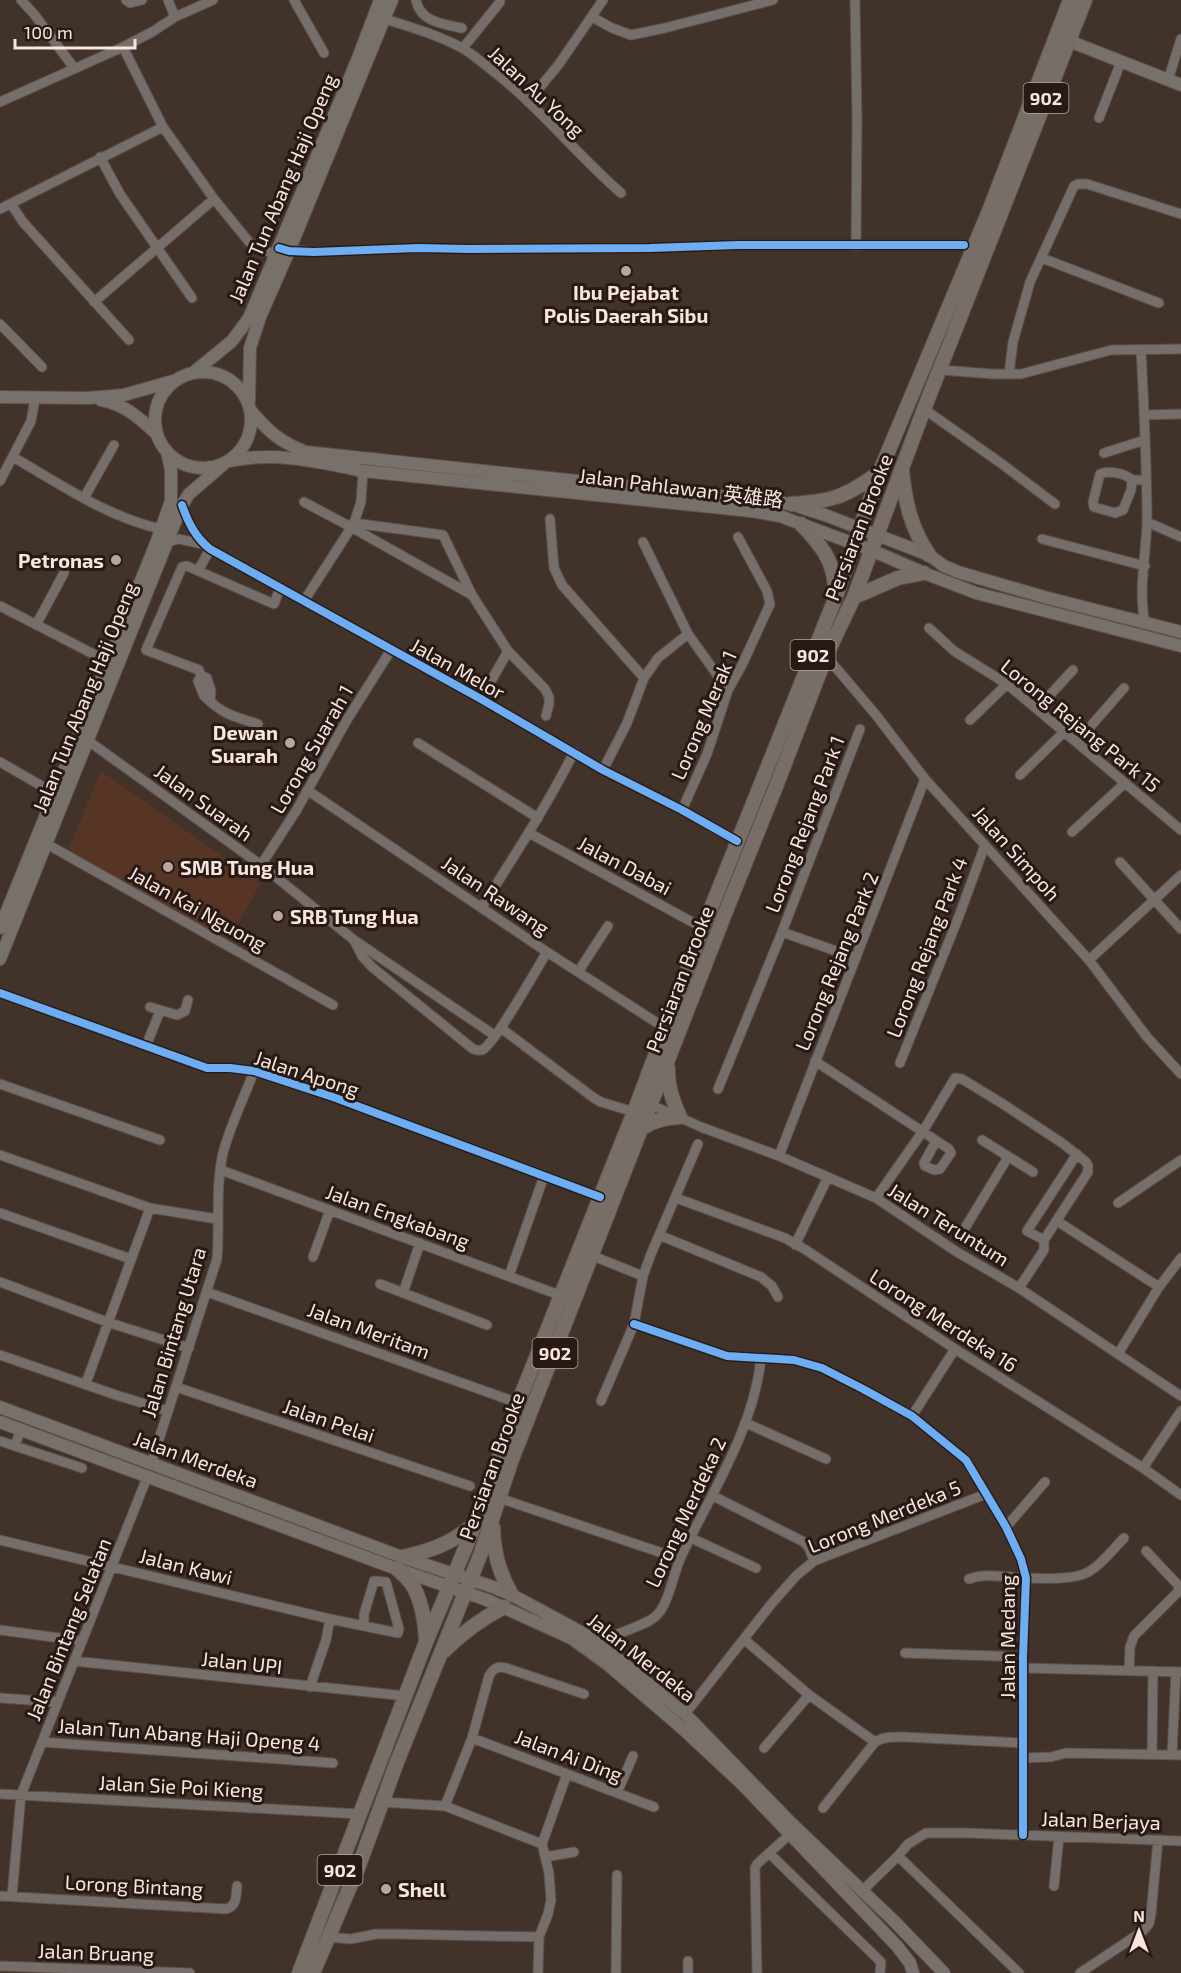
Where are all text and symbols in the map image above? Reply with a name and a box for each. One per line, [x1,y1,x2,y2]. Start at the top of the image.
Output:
scale bar [15,12,135,50]
text: 100 m [24,21,73,43]
street label: Jalan Au Yong [484,41,590,141]
street label: Jalan Tun Abang Haji Openg [223,70,341,306]
road number: 902 [1024,83,1068,113]
marker: Ibu Pejabat Polis Daerah Sibu [619,264,633,278]
place label: Ibu Pejabat Polis Daerah Sibu [544,280,708,327]
street label: Persiaran Brooke [819,450,897,604]
street label: Jalan Pahlawan 英雄路 [578,463,784,511]
place label: Petronas [18,548,104,572]
marker: Petronas [109,553,123,567]
street label: Jalan Tun Abang Haji Openg [27,578,141,816]
street label: Jalan Melor [407,632,509,704]
road number: 902 [790,640,836,670]
street label: Lorong Merak 1 [665,647,741,783]
street label: Lorong Rejang Park 15 [996,653,1166,797]
street label: Lorong Suarah 1 [264,680,358,818]
place label: Dewan Suarah [211,720,278,767]
street label: Lorong Rejang Park 1 [759,732,849,916]
marker: Dewan Suarah [283,736,297,750]
street label: Jalan Suarah [150,758,258,846]
street label: Jalan Simpoh [968,801,1066,905]
street label: Jalan Dabai [574,830,676,900]
street label: Jalan Rawang [438,850,554,940]
street label: Lorong Rejang Park 4 [880,853,972,1041]
place label: SMB Tung Hua [180,855,314,879]
street label: Jalan Kai Nguong [125,860,271,956]
marker: SMB Tung Hua [161,860,175,874]
street label: Lorong Rejang Park 2 [789,868,883,1054]
street label: Persiaran Brooke [640,902,718,1056]
place label: SRB Tung Hua [290,904,419,928]
marker: SRB Tung Hua [271,909,285,923]
street label: Jalan Apong [252,1045,362,1101]
street label: Jalan Teruntum [884,1177,1014,1271]
street label: Jalan Engkabang [323,1179,473,1253]
street label: Jalan Bintang Utara [136,1244,210,1420]
street label: Lorong Merdeka 16 [866,1263,1022,1377]
street label: Jalan Meritam [305,1297,433,1363]
road number: 902 [532,1338,578,1368]
street label: Persiaran Brooke [453,1389,529,1543]
street label: Jalan Pelai [280,1393,378,1447]
street label: Jalan Merdeka [131,1425,261,1493]
street label: Lorong Merdeka 2 [640,1433,730,1591]
street label: Lorong Merdeka 5 [804,1474,964,1558]
street label: Jalan Bintang Selatan [20,1534,116,1724]
street label: Jalan Kawi [137,1543,235,1589]
street label: Jalan Medang [995,1575,1019,1699]
street label: Jalan Merdeka [583,1607,701,1707]
street label: Jalan UPI [200,1646,284,1678]
street label: Jalan Tun Abang Haji Openg 4 [57,1713,321,1755]
street label: Jalan Ai Ding [512,1724,626,1786]
street label: Jalan Sie Poi Kieng [98,1770,264,1802]
street label: Jalan Berjaya [1041,1806,1161,1834]
road number: 902 [318,1855,362,1885]
street label: Lorong Bintang [64,1869,204,1901]
place label: Shell [398,1877,447,1901]
marker: Shell [379,1882,393,1896]
north arrow [1109,1901,1169,1961]
text: N [1133,1906,1145,1925]
street label: Jalan Bruang [37,1938,155,1966]

